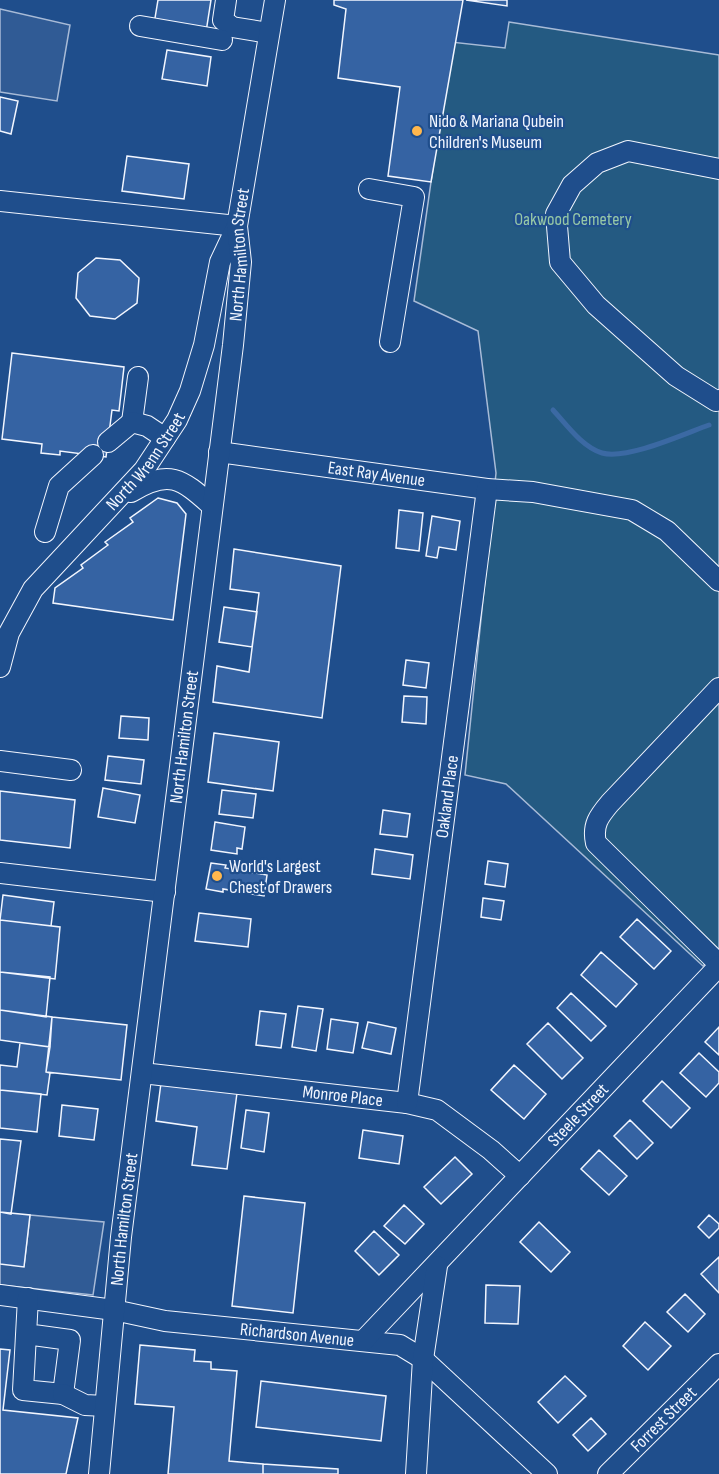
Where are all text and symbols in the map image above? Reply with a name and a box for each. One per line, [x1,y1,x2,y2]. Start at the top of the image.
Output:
place label: Nido & Mariana Qubein Children's Museum [429,111,564,153]
marker: Nido & Mariana Qubein Children's Museum [410,124,424,138]
street label: North Hamilton Street [225,186,254,322]
park label: Oakwood Cemetery [514,209,632,230]
street label: North Wrenn Street [101,409,190,515]
street label: East Ray Avenue [327,457,426,491]
street label: North Hamilton Street [165,669,203,805]
street label: Oakland Place [431,754,463,839]
place label: World's Largest Chest of Drawers [229,856,332,898]
marker: World's Largest Chest of Drawers [210,869,224,883]
street label: Steele Street [543,1078,613,1151]
street label: Monroe Place [301,1081,384,1111]
street label: North Hamilton Street [106,1151,142,1287]
street label: Richardson Avenue [239,1318,355,1351]
street label: Forrest Street [626,1382,701,1456]

